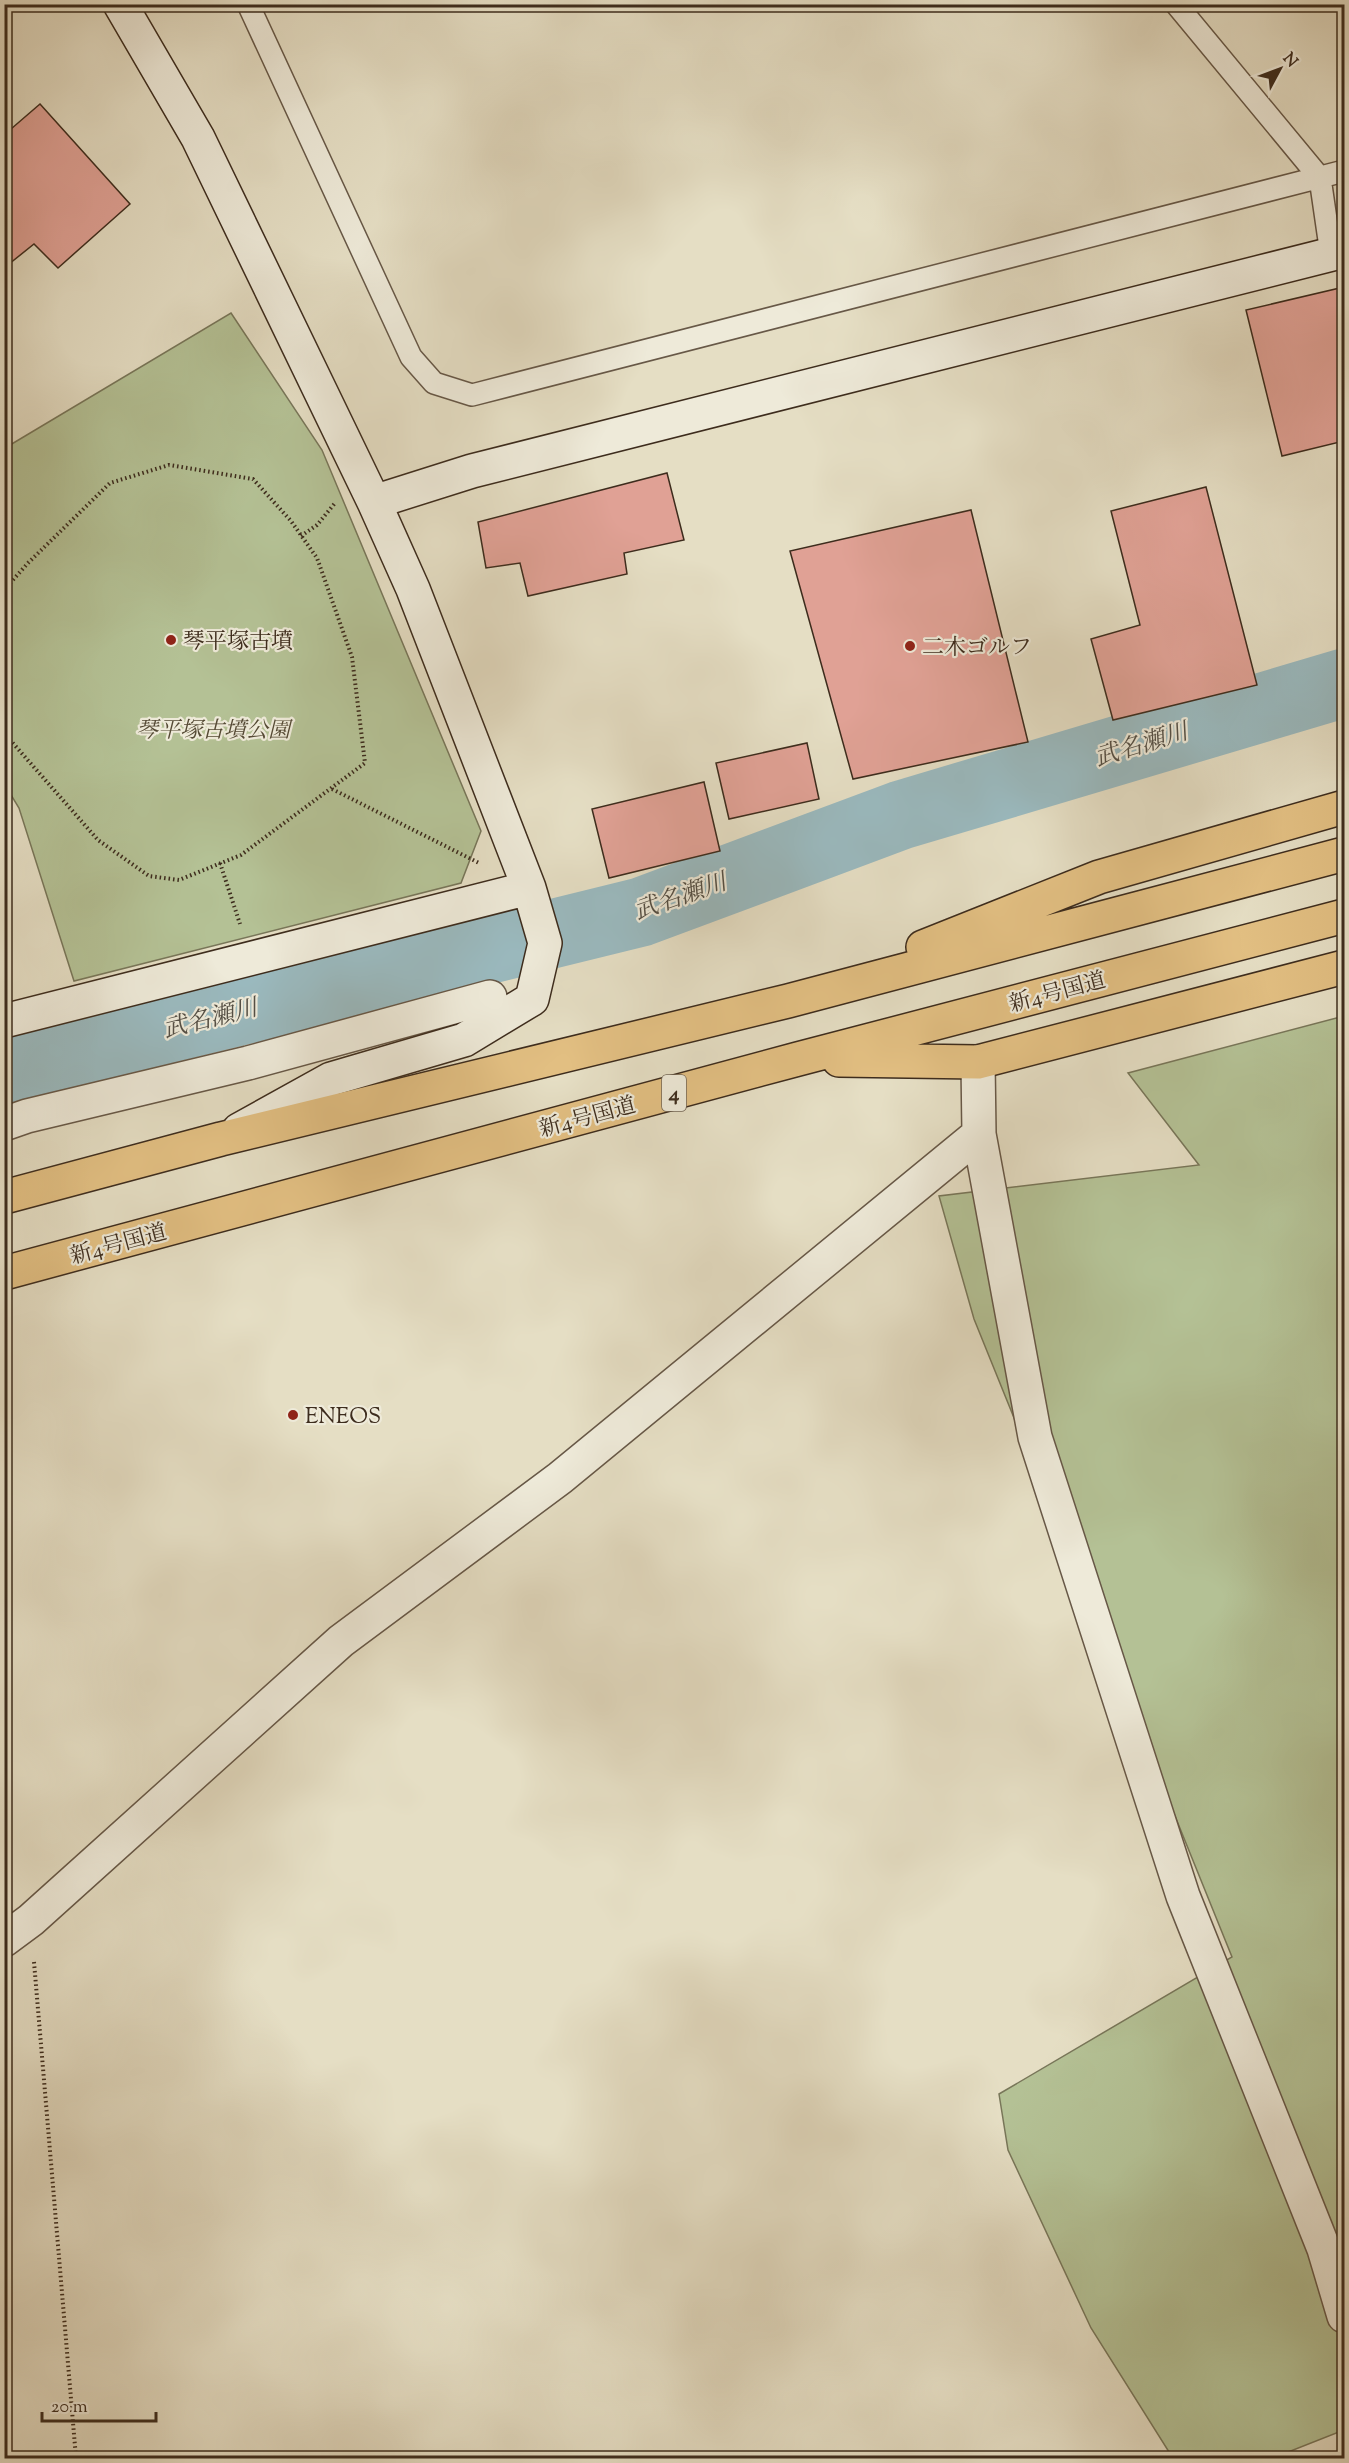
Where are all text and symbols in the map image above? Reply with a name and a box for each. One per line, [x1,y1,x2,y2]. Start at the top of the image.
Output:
north arrow [1250,39,1310,99]
text: N [1277,48,1302,73]
place label: 琴平塚古墳 [183,627,293,659]
marker: 琴平塚古墳 [164,633,178,647]
place label: 二木ゴルフ [922,633,1032,665]
marker: 二木ゴルフ [903,639,917,653]
water label: 武名瀬川 [1091,715,1195,776]
park label: 琴平塚古墳公園 [136,716,293,748]
water label: 武名瀬川 [630,865,734,930]
street label: 新4号国道 [1006,966,1110,1022]
water label: 武名瀬川 [160,991,264,1048]
road number: 4 [662,1075,686,1111]
street label: 新4号国道 [536,1091,640,1147]
street label: 新4号国道 [67,1218,171,1274]
place label: ENEOS [305,1402,381,1434]
marker: ENEOS [286,1408,300,1422]
scale bar [42,2385,156,2423]
text: 20 m [51,2395,88,2421]

